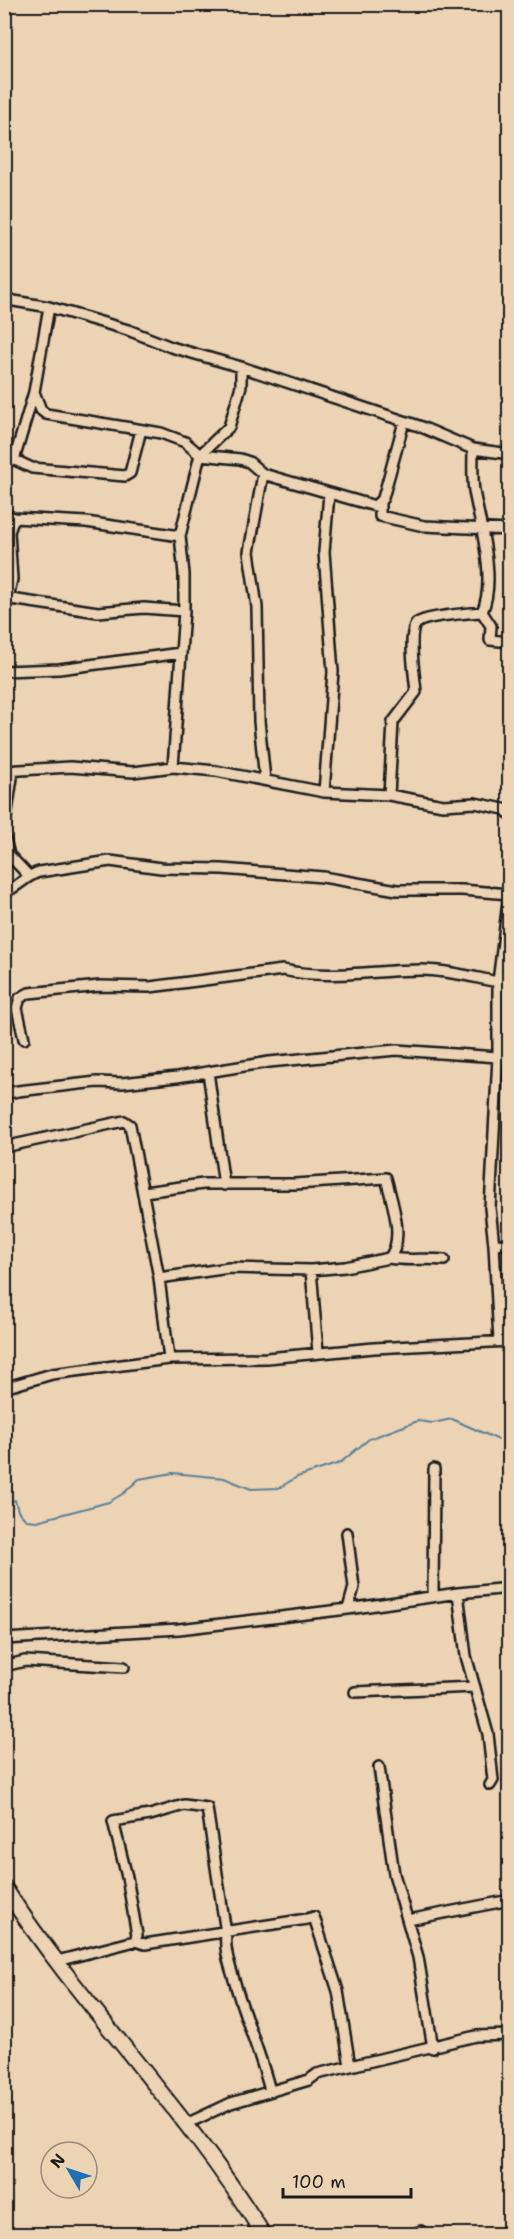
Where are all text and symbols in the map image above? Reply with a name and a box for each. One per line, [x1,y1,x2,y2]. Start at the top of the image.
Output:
north arrow [39,2140,99,2200]
text: N [46,2149,70,2172]
scale bar [283,2161,410,2199]
text: 100 m [292,2170,346,2194]

